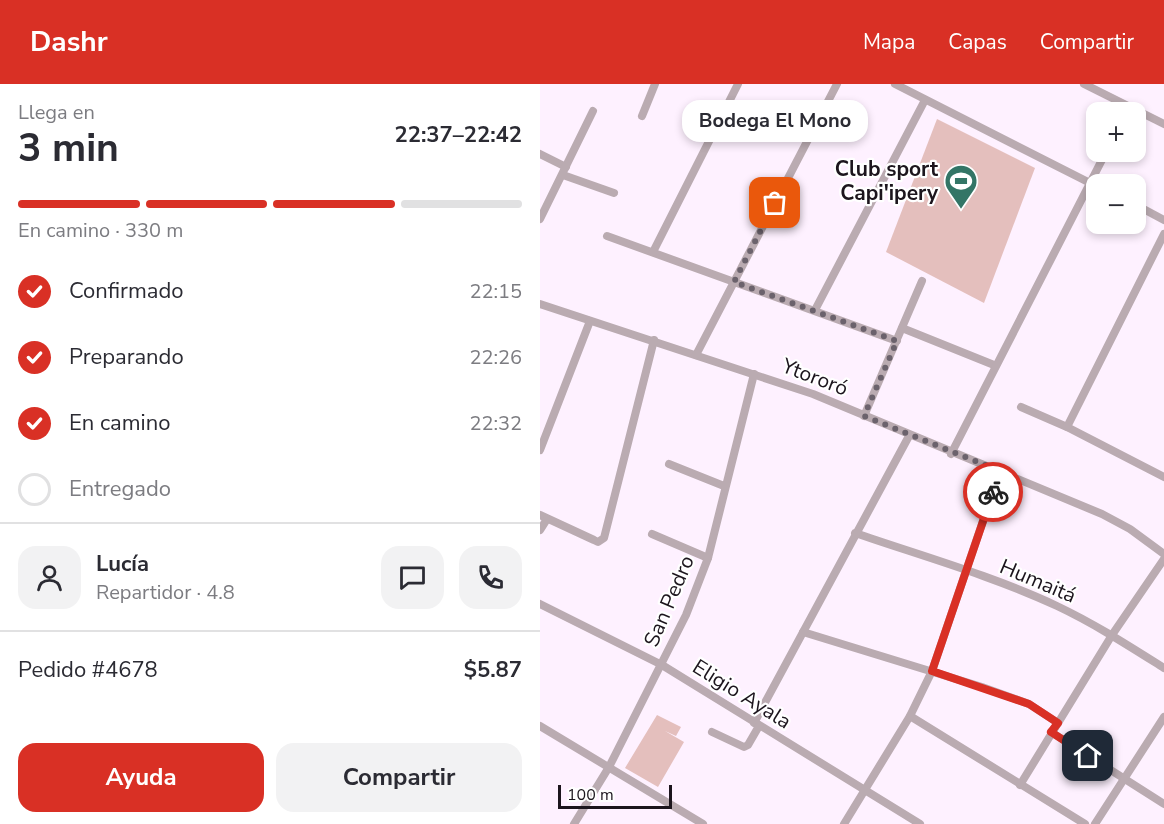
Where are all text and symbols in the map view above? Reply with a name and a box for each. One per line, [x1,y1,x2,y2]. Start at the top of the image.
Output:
text: Dashr [30,23,108,61]
text: Mapa [863,28,915,56]
text: Capas [948,28,1007,56]
text: Compartir [1040,28,1134,56]
text: Llega en [18,99,95,126]
callout: Bodega El Mono [682,101,868,143]
map controls [1086,102,1146,234]
button: + [1086,102,1146,162]
text: Bodega El Mono [699,107,851,134]
text: 22:37–22:42 [394,120,522,150]
text: 3 min [18,122,119,175]
place label: Club sport Capi'ipery [835,155,939,207]
sports icon: Club sport Capi'ipery [943,163,979,210]
button: − [1086,174,1146,234]
pin [749,177,800,228]
icon: bag [758,186,791,219]
text: En camino · 330 m [18,217,183,244]
icon: check [18,275,51,308]
text: Confirmado [69,276,184,306]
text: 22:15 [469,278,522,305]
icon: check [18,341,51,374]
text: Preparando [69,342,184,372]
text: 22:26 [469,344,522,371]
street label: Ytororó [777,351,852,402]
icon: check [18,407,51,440]
text: En camino [69,408,170,438]
text: 22:32 [469,410,522,437]
courier [963,462,1023,522]
text: Entregado [69,474,171,504]
icon: bike [977,476,1010,509]
button: person [18,546,81,609]
button: chat [381,546,444,609]
button: phone [459,546,522,609]
text: Lucía [96,549,149,579]
street label: San Pedro [637,551,701,651]
street label: Humaitá [996,552,1080,610]
text: Repartidor · 4.8 [96,579,235,606]
street label: Eligio Ayala [687,653,797,735]
text: Pedido #4678 [18,655,158,685]
text: $5.87 [464,655,522,685]
pin [1062,730,1113,781]
icon: home [1071,739,1104,772]
button: Ayuda [18,743,264,812]
button: Compartir [276,743,522,812]
scale bar [558,782,672,810]
text: 100 m [567,784,614,806]

